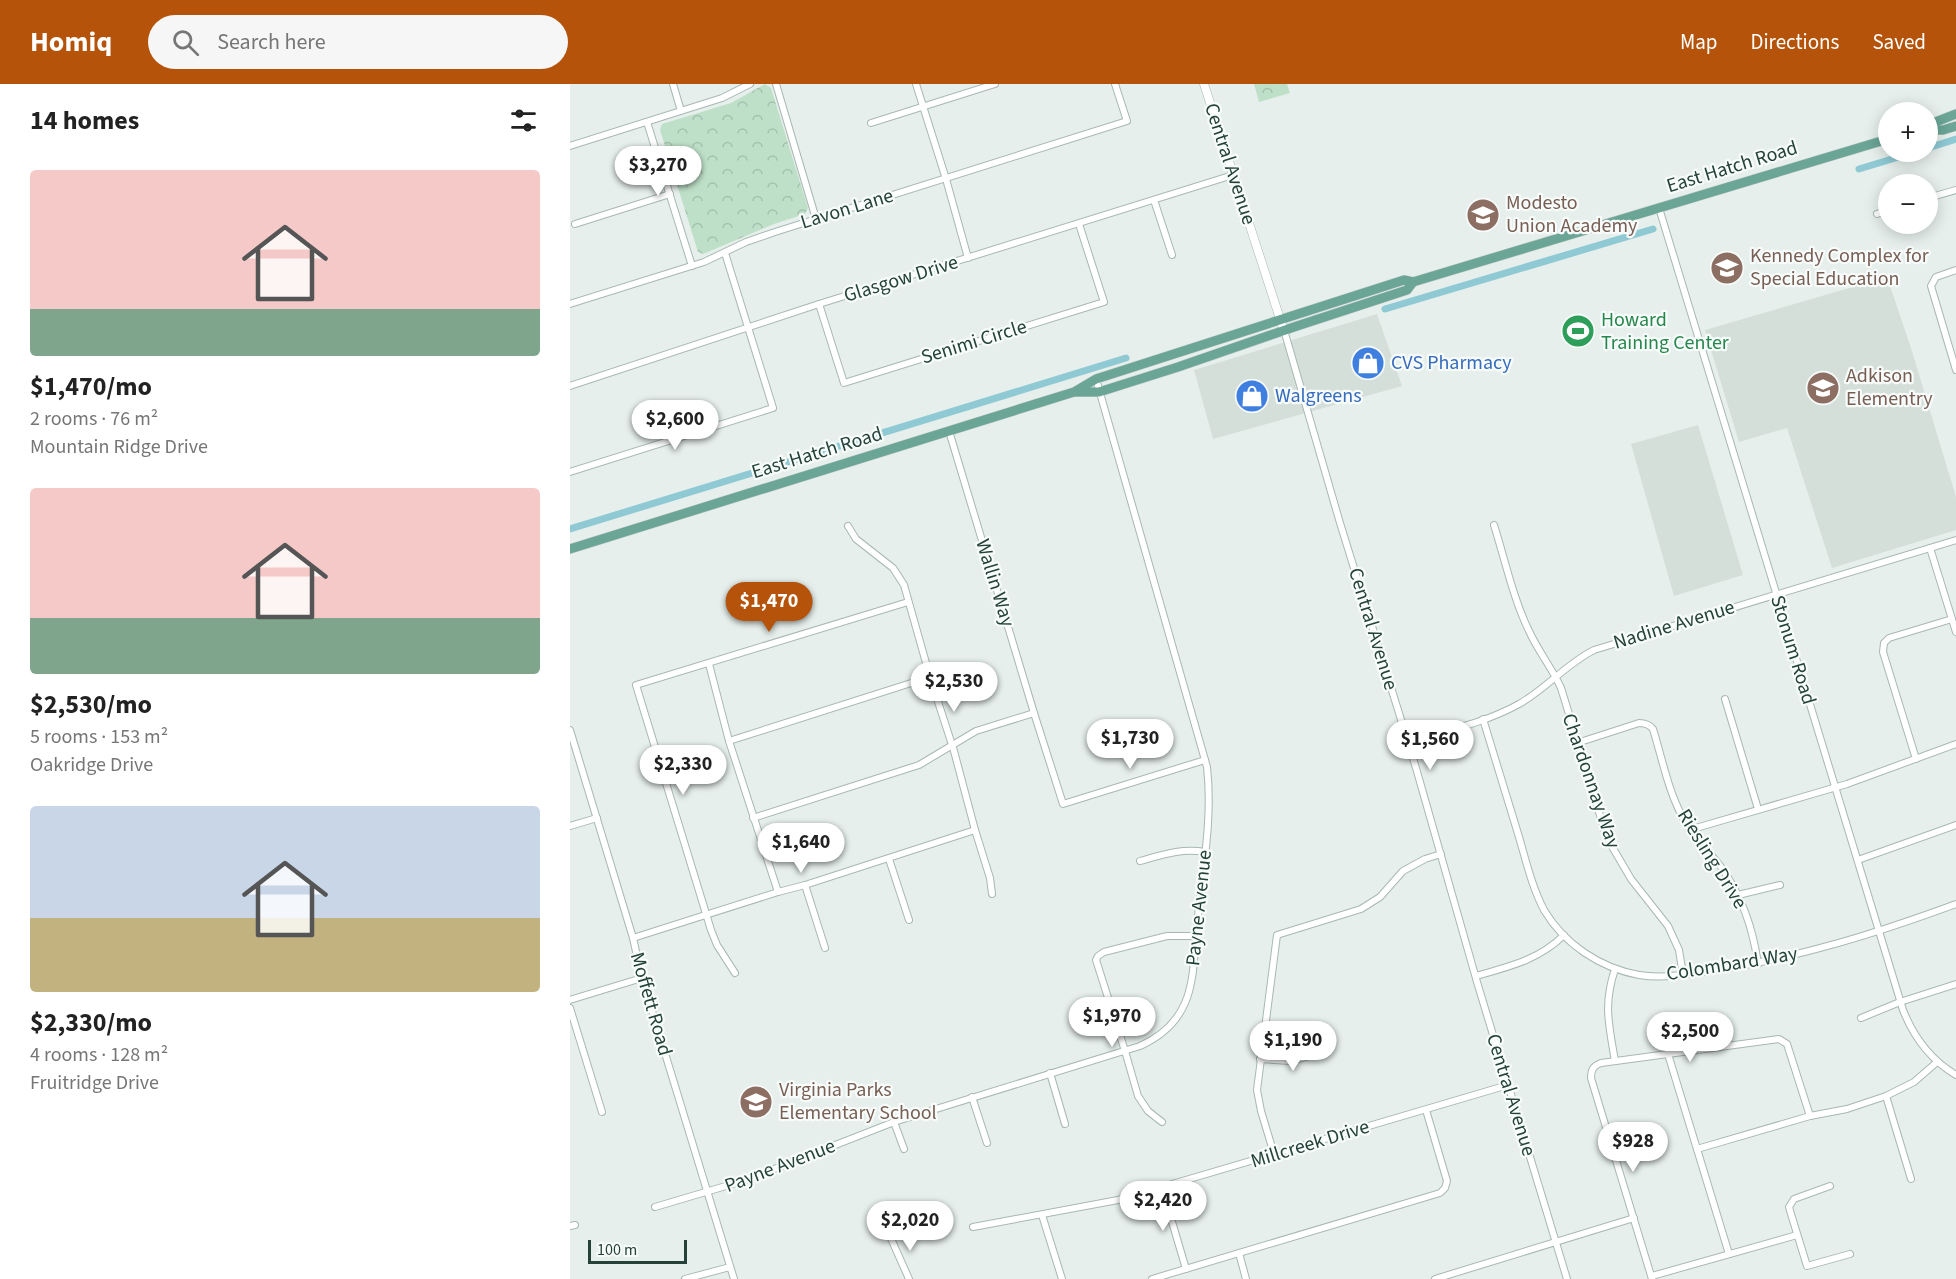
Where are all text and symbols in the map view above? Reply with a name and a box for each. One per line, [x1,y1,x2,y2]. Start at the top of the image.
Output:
search box [148,15,568,69]
text: Homiq [30,22,112,62]
icon: search [169,26,202,59]
text: Search here [217,26,326,58]
text: Map [1680,27,1718,57]
text: Directions [1751,27,1839,57]
text: Saved [1872,27,1926,57]
street label: Central Avenue [1197,100,1263,228]
text: 14 homes [30,102,139,139]
map controls [1878,102,1938,234]
button: + [1878,102,1938,162]
icon: filters [507,104,540,137]
street label: East Hatch Road [1663,134,1801,200]
pin: $3,270 [609,146,707,197]
text: $3,270 [629,151,687,179]
button: − [1878,174,1938,234]
street label: Lavon Lane [797,182,897,236]
place label: Modesto Union Academy [1506,189,1638,240]
school or university icon: Modesto Union Academy [1465,197,1501,233]
icon: home [231,209,339,317]
place label: Kennedy Complex for Special Education [1750,242,1929,293]
street label: Glasgow Drive [840,248,962,310]
school or university icon: Kennedy Complex for Special Education [1709,250,1745,286]
place label: Howard Training Center [1601,306,1729,357]
street label: Senimi Circle [918,313,1030,371]
sports icon: Howard Training Center [1560,313,1596,349]
shop icon: CVS Pharmacy [1350,345,1386,381]
place label: CVS Pharmacy [1391,349,1512,377]
place label: Adkison Elementry [1846,362,1933,413]
text: $1,470/mo [30,368,152,405]
school or university icon: Adkison Elementry [1805,370,1841,406]
shop icon: Walgreens [1234,378,1270,414]
place label: Walgreens [1275,382,1362,410]
pin: $2,600 [626,400,724,451]
text: 2 rooms · 76 m² [30,405,158,433]
text: $2,600 [646,405,704,433]
street label: East Hatch Road [748,420,886,486]
text: Mountain Ridge Drive [30,433,208,461]
icon: home [231,527,339,635]
street label: Wallin Way [968,536,1022,631]
street label: Central Avenue [1341,565,1405,694]
pin: $1,470 [720,582,818,633]
text: $1,470 [740,587,798,615]
street label: Stonum Road [1763,592,1823,708]
street label: Nadine Avenue [1610,593,1738,657]
pin: $2,530 [905,662,1003,713]
text: $2,530 [925,667,983,695]
text: $2,530/mo [30,686,152,723]
street label: Chardonnay Way [1555,710,1627,853]
pin: $1,730 [1081,719,1179,770]
pin: $1,560 [1381,720,1479,771]
text: 5 rooms · 153 m² [30,723,168,751]
text: $1,730 [1101,724,1159,752]
text: $1,560 [1401,725,1459,753]
pin: $2,330 [634,745,732,796]
text: $2,330 [654,750,712,778]
text: Oakridge Drive [30,751,153,779]
street label: Riesling Drive [1670,804,1754,914]
pin: $1,640 [752,823,850,874]
text: $1,640 [772,828,830,856]
icon: home [231,845,339,953]
street label: Payne Avenue [1179,849,1219,967]
street label: Colombard Way [1664,940,1800,988]
street label: Moffett Road [623,949,679,1059]
pin: $1,970 [1063,997,1161,1048]
text: $1,970 [1083,1002,1141,1030]
text: $2,330/mo [30,1004,152,1041]
pin: $2,500 [1641,1012,1739,1063]
text: $2,500 [1661,1017,1719,1045]
pin: $1,190 [1244,1021,1342,1072]
text: $1,190 [1264,1026,1322,1054]
street label: Central Avenue [1479,1031,1543,1160]
text: 4 rooms · 128 m² [30,1041,168,1069]
text: Fruitridge Drive [30,1069,159,1097]
place label: Virginia Parks Elementary School [779,1076,937,1127]
school or university icon: Virginia Parks Elementary School [738,1084,774,1120]
street label: Millcreek Drive [1247,1113,1373,1175]
pin: $928 [1597,1122,1669,1173]
text: $928 [1612,1127,1654,1155]
street label: Payne Avenue [721,1132,839,1200]
pin: $2,420 [1114,1181,1212,1232]
text: $2,420 [1134,1186,1192,1214]
pin: $2,020 [861,1201,959,1252]
text: $2,020 [881,1206,939,1234]
scale bar [588,1237,687,1264]
text: 100 m [597,1239,637,1261]

